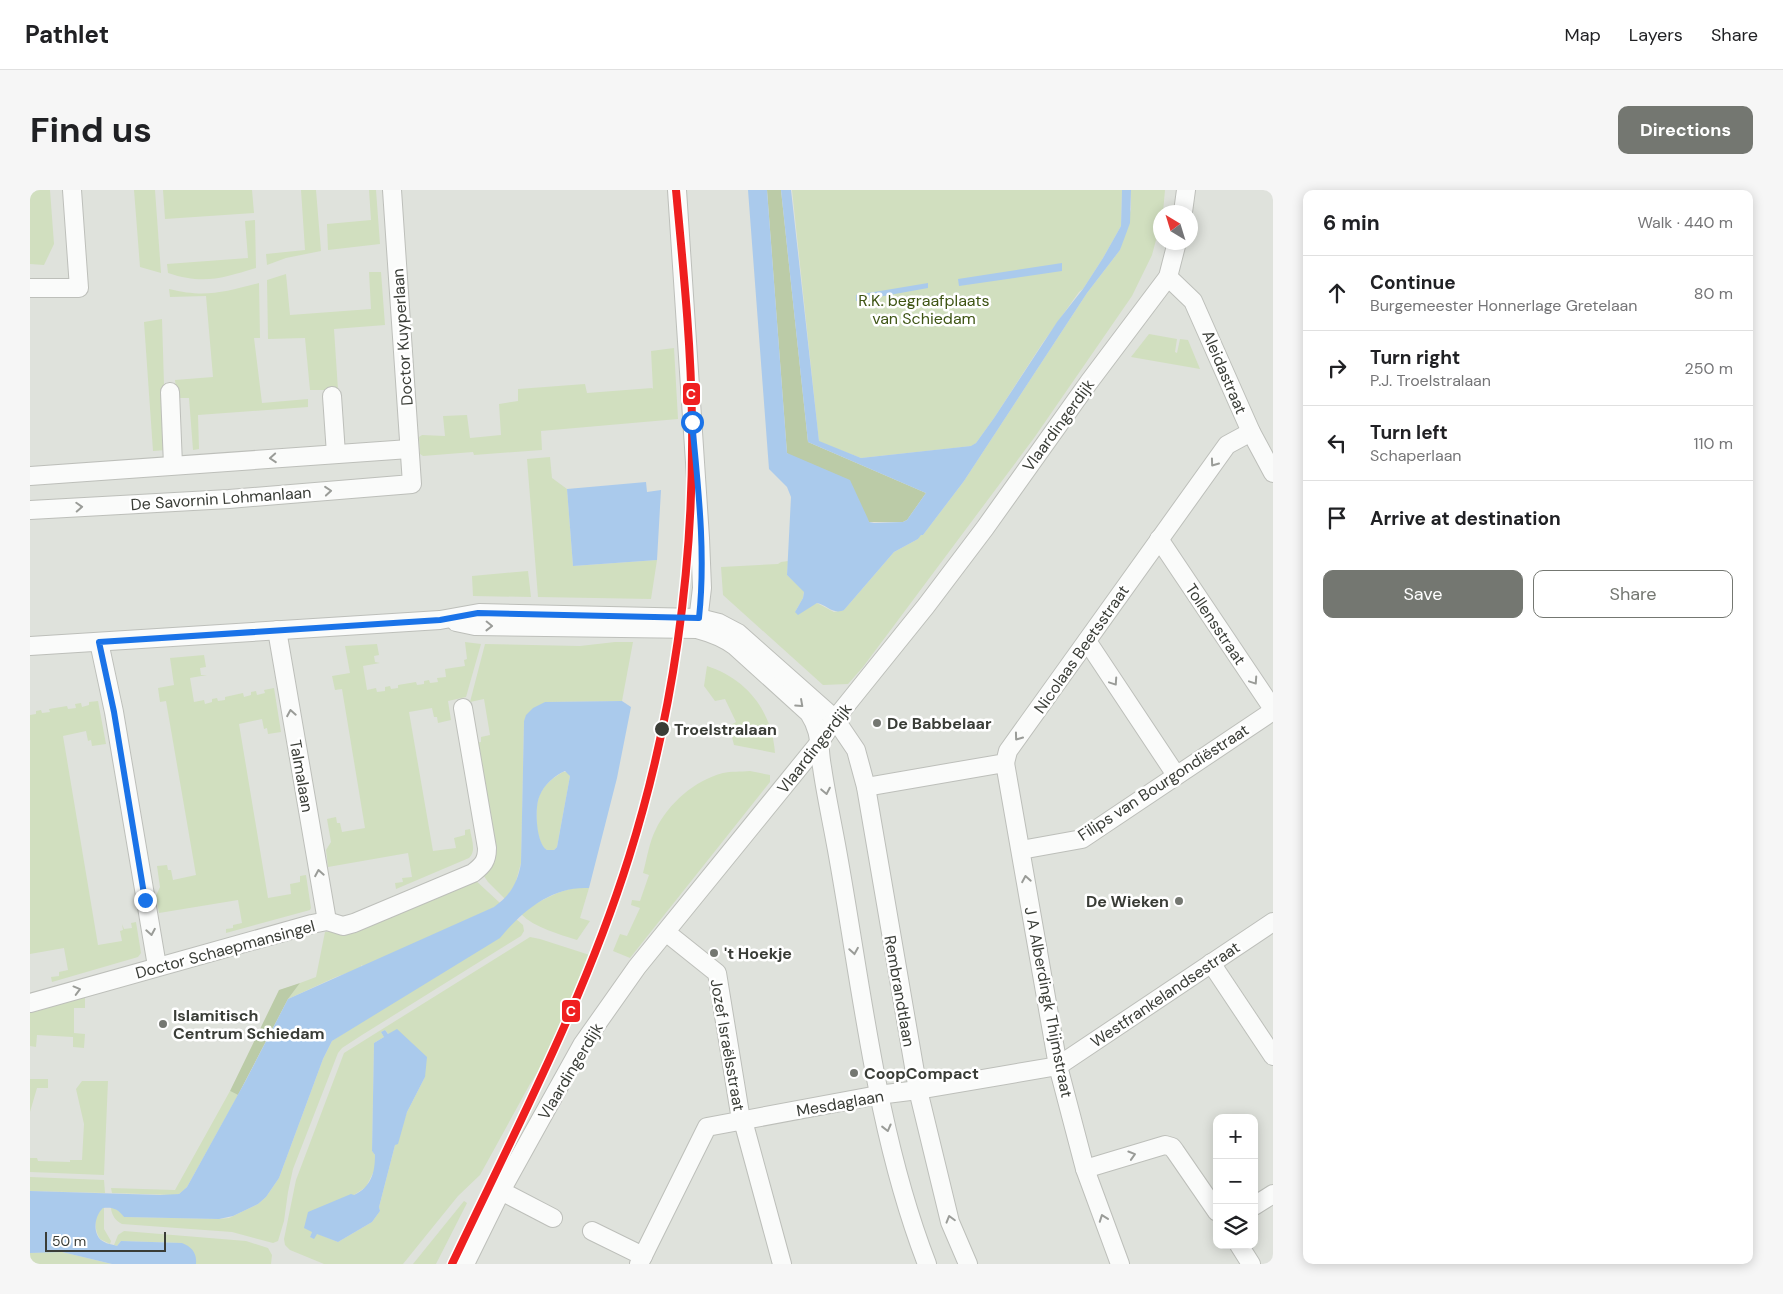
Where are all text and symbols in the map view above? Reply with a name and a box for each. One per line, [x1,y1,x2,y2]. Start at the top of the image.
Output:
text: Pathlet [25,19,109,50]
text: Map [1565,23,1601,47]
text: Layers [1629,23,1683,47]
text: Share [1711,23,1758,47]
button: Directions [1618,106,1753,154]
text: Find us [30,107,152,153]
north arrow [1153,205,1198,250]
text: 6 min [1323,209,1380,237]
text: Walk · 440 m [1637,212,1733,233]
street label: Doctor Kuyperlaan [387,268,418,406]
text: Continue [1370,270,1456,295]
icon: ahead [1323,279,1351,307]
text: 80 m [1694,283,1733,304]
park label: R.K. begraafplaats van Schiedam [858,290,990,329]
text: Burgemeester Honnerlage Gretelaan [1370,295,1638,316]
street label: Aleidastraat [1197,327,1252,417]
text: Turn right [1370,345,1460,370]
icon: right [1323,354,1351,382]
text: 250 m [1685,358,1733,379]
text: P.J. Troelstralaan [1370,370,1491,391]
street label: Vlaardingerdijk [1018,375,1099,476]
line badge: C [682,382,701,406]
text: C [686,385,696,403]
route start [681,411,704,434]
text: Turn left [1370,420,1448,445]
icon: left [1323,429,1351,457]
text: 110 m [1694,433,1733,454]
text: Schaperlaan [1370,445,1462,466]
one-way arrow [269,452,277,463]
one-way arrow [1211,457,1220,466]
street label: De Savornin Lohmanlaan [130,482,312,515]
one-way arrow [324,485,332,496]
one-way arrow [75,501,83,512]
icon: arrive [1323,504,1351,532]
text: Arrive at destination [1370,506,1561,531]
button: Save [1323,570,1523,618]
button: Share [1533,570,1733,618]
street label: Tollensstraat [1181,580,1251,669]
street label: Nicolaas Beetsstraat [1029,581,1134,718]
one-way arrow [485,621,493,631]
one-way arrow [1108,676,1117,686]
one-way arrow [1248,676,1257,685]
one-way arrow [794,698,803,707]
street label: Vlaardingerdijk [772,699,856,798]
one-way arrow [286,709,296,718]
place label: De Babbelaar [887,713,992,734]
marker: De Babbelaar [871,717,883,729]
place label: Troelstralaan [674,719,777,740]
street label: Filips van Bourgondiëstraat [1074,719,1253,846]
marker: Troelstralaan [653,720,671,738]
one-way arrow [1015,731,1024,741]
street label: Talmalaan [285,738,318,814]
one-way arrow [821,787,831,796]
one-way arrow [314,869,324,878]
one-way arrow [1021,875,1031,884]
route end [134,889,157,912]
place label: De Wieken [1086,891,1169,912]
marker: De Wieken [1173,895,1185,907]
street label: J A Alberdingk Thijmstraat [1020,905,1077,1099]
street label: Doctor Schaepmansingel [133,915,317,984]
one-way arrow [145,927,155,936]
street label: Rembrandtlaan [879,934,920,1048]
street label: Westfrankelandsestraat [1087,937,1244,1052]
place label: 't Hoekje [724,943,792,964]
marker: 't Hoekje [708,947,720,959]
one-way arrow [849,947,859,956]
street label: Jozef Israëlsstraat [706,977,749,1113]
one-way arrow [73,985,81,996]
line badge: C [561,999,581,1023]
text: C [566,1002,576,1020]
place label: Islamitisch Centrum Schiedam [173,1005,325,1044]
marker: Islamitisch Centrum Schiedam [157,1018,169,1030]
street label: Vlaardingerdijk [533,1019,608,1124]
place label: CoopCompact [864,1063,979,1084]
marker: CoopCompact [848,1067,860,1079]
street label: Mesdaglaan [795,1085,885,1122]
map controls [1213,1114,1258,1249]
button: + [1213,1114,1258,1159]
one-way arrow [881,1124,892,1133]
one-way arrow [1127,1150,1135,1160]
button: − [1213,1159,1258,1204]
button: layers [1213,1204,1258,1249]
one-way arrow [945,1215,955,1223]
one-way arrow [1099,1215,1109,1223]
scale bar [45,1229,166,1252]
text: 50 m [52,1232,86,1250]

